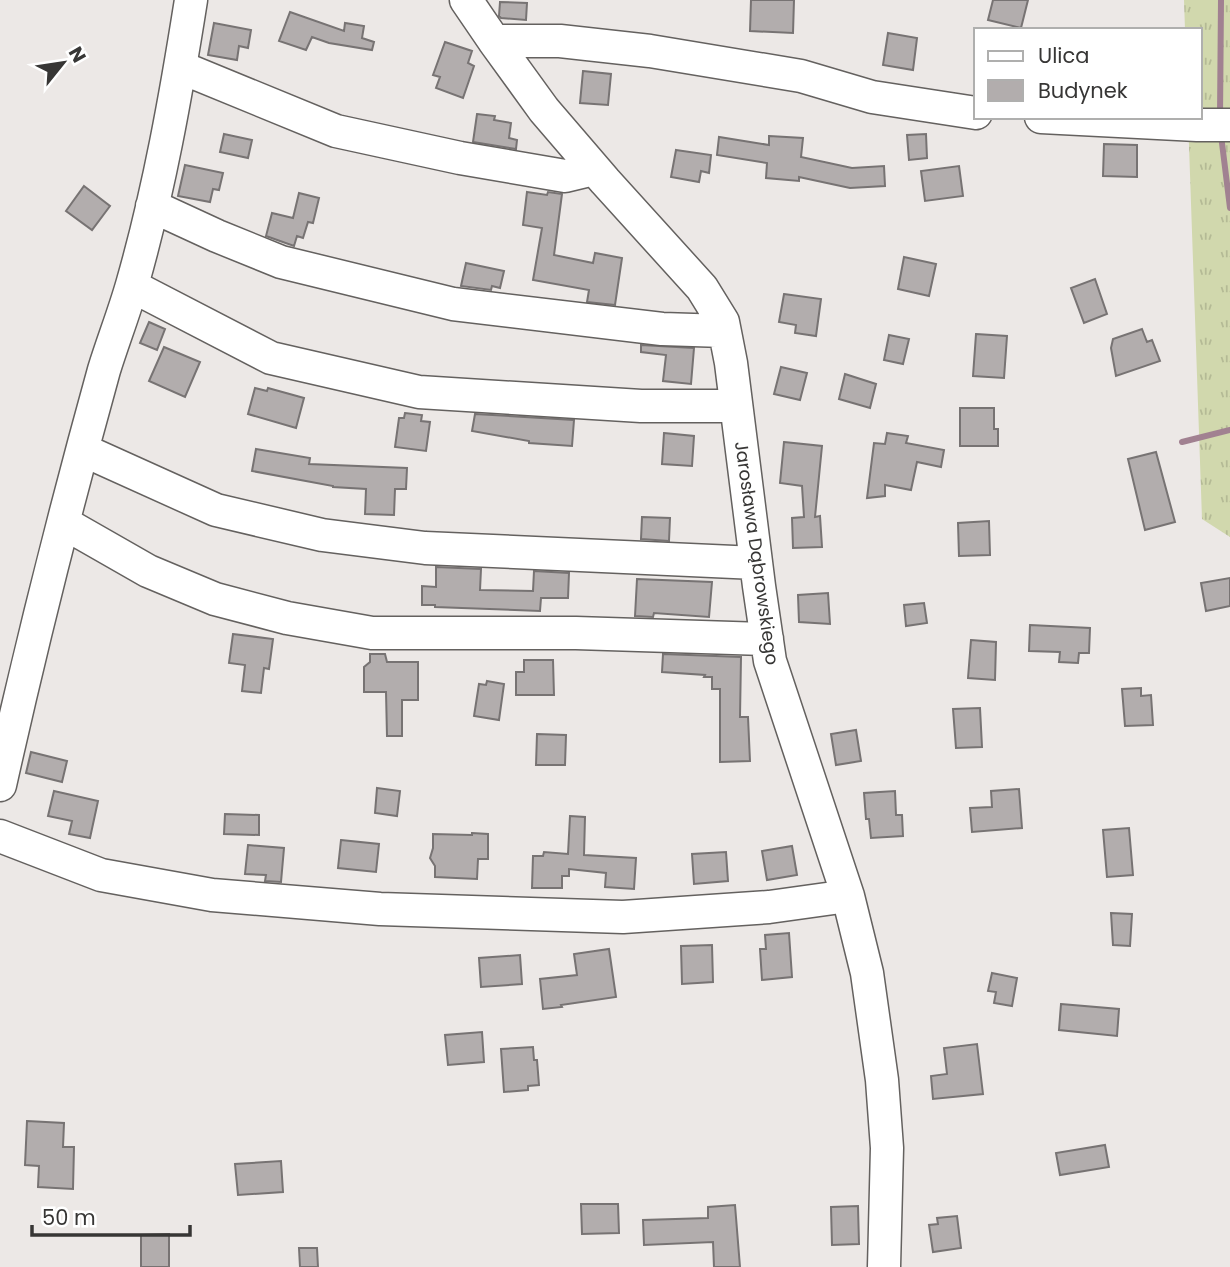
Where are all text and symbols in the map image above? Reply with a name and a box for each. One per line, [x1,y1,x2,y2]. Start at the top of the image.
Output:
north arrow [28,28,98,98]
legend [974,28,1202,119]
text: Ulica [1038,41,1089,70]
text: N [62,42,93,68]
text: Budynek [1038,76,1128,105]
street label: Jarosława Dąbrowskiego [729,439,785,667]
scale bar [32,1194,189,1238]
text: 50 m [42,1203,96,1232]

